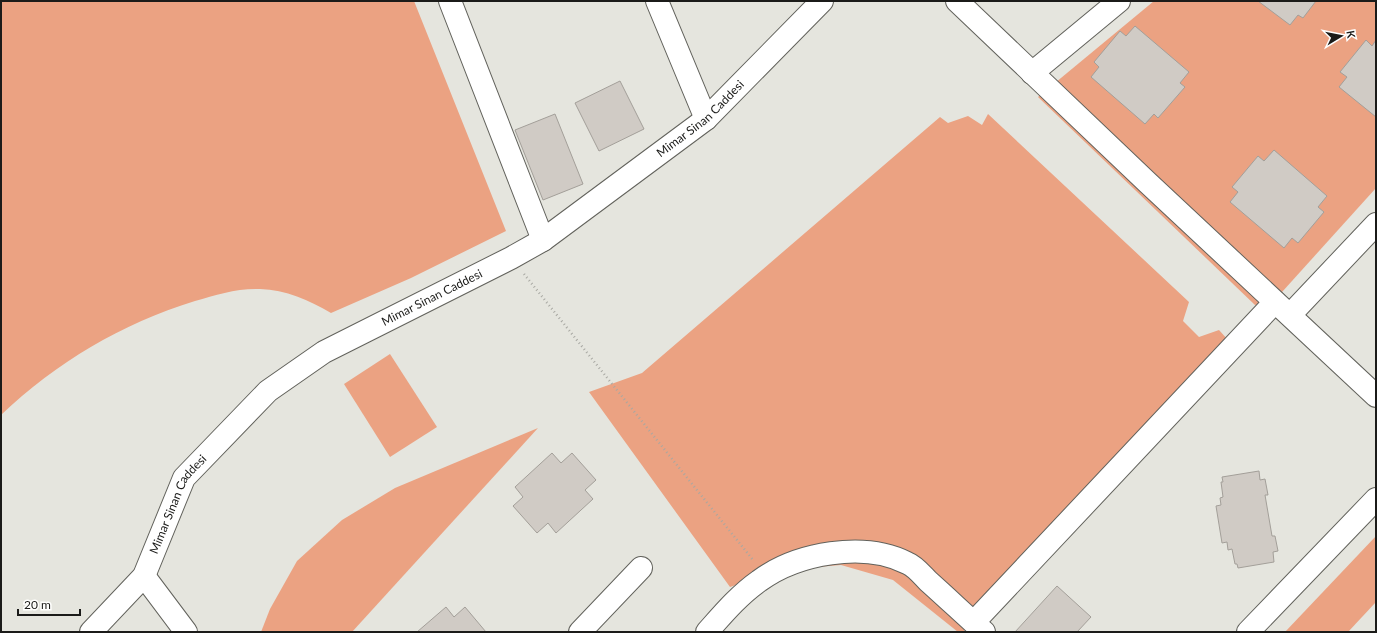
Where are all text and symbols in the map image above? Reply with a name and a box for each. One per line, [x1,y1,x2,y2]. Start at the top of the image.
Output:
north arrow [1321,16,1361,56]
text: K [1344,29,1358,39]
street label: Mimar Sinan Caddesi [653,77,747,160]
street label: Mimar Sinan Caddesi [379,266,485,329]
street label: Mimar Sinan Caddesi [146,451,210,556]
scale bar [18,591,80,617]
text: 20 m [24,597,51,612]

